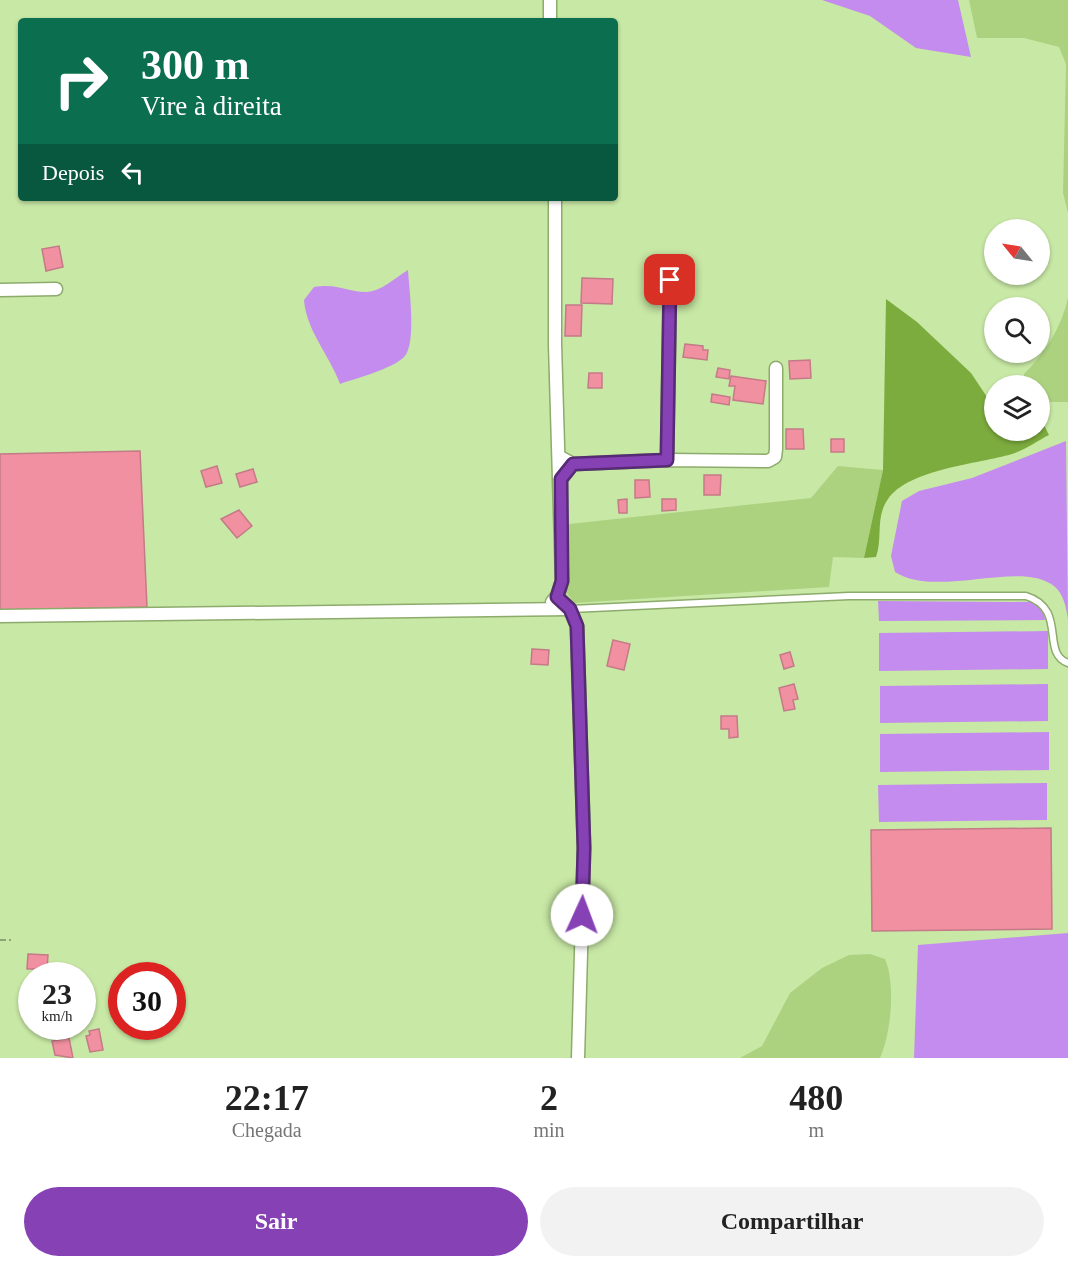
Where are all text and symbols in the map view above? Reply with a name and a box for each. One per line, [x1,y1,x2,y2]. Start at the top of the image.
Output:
icon: right [42,42,120,120]
text: 300 m [141,42,250,88]
text: Vire à direita [141,91,282,121]
icon: left [116,156,149,189]
text: Depois [42,160,104,185]
north arrow [984,219,1050,285]
map controls [984,219,1050,441]
pin [644,254,695,305]
icon: arrive [653,263,686,296]
button: search [984,297,1050,363]
button: layers [984,375,1050,441]
position arrow [550,883,614,947]
speed limit sign: 30 [108,962,186,1040]
text: 23 [42,977,72,1010]
text: km/h [42,1008,72,1024]
text: 22:17 [225,1078,309,1118]
text: 2 [540,1078,558,1118]
text: 480 [789,1078,843,1118]
text: Chegada [232,1119,302,1141]
text: min [533,1119,565,1141]
text: m [809,1119,824,1141]
button: Sair [24,1187,528,1256]
button: Compartilhar [540,1187,1044,1256]

